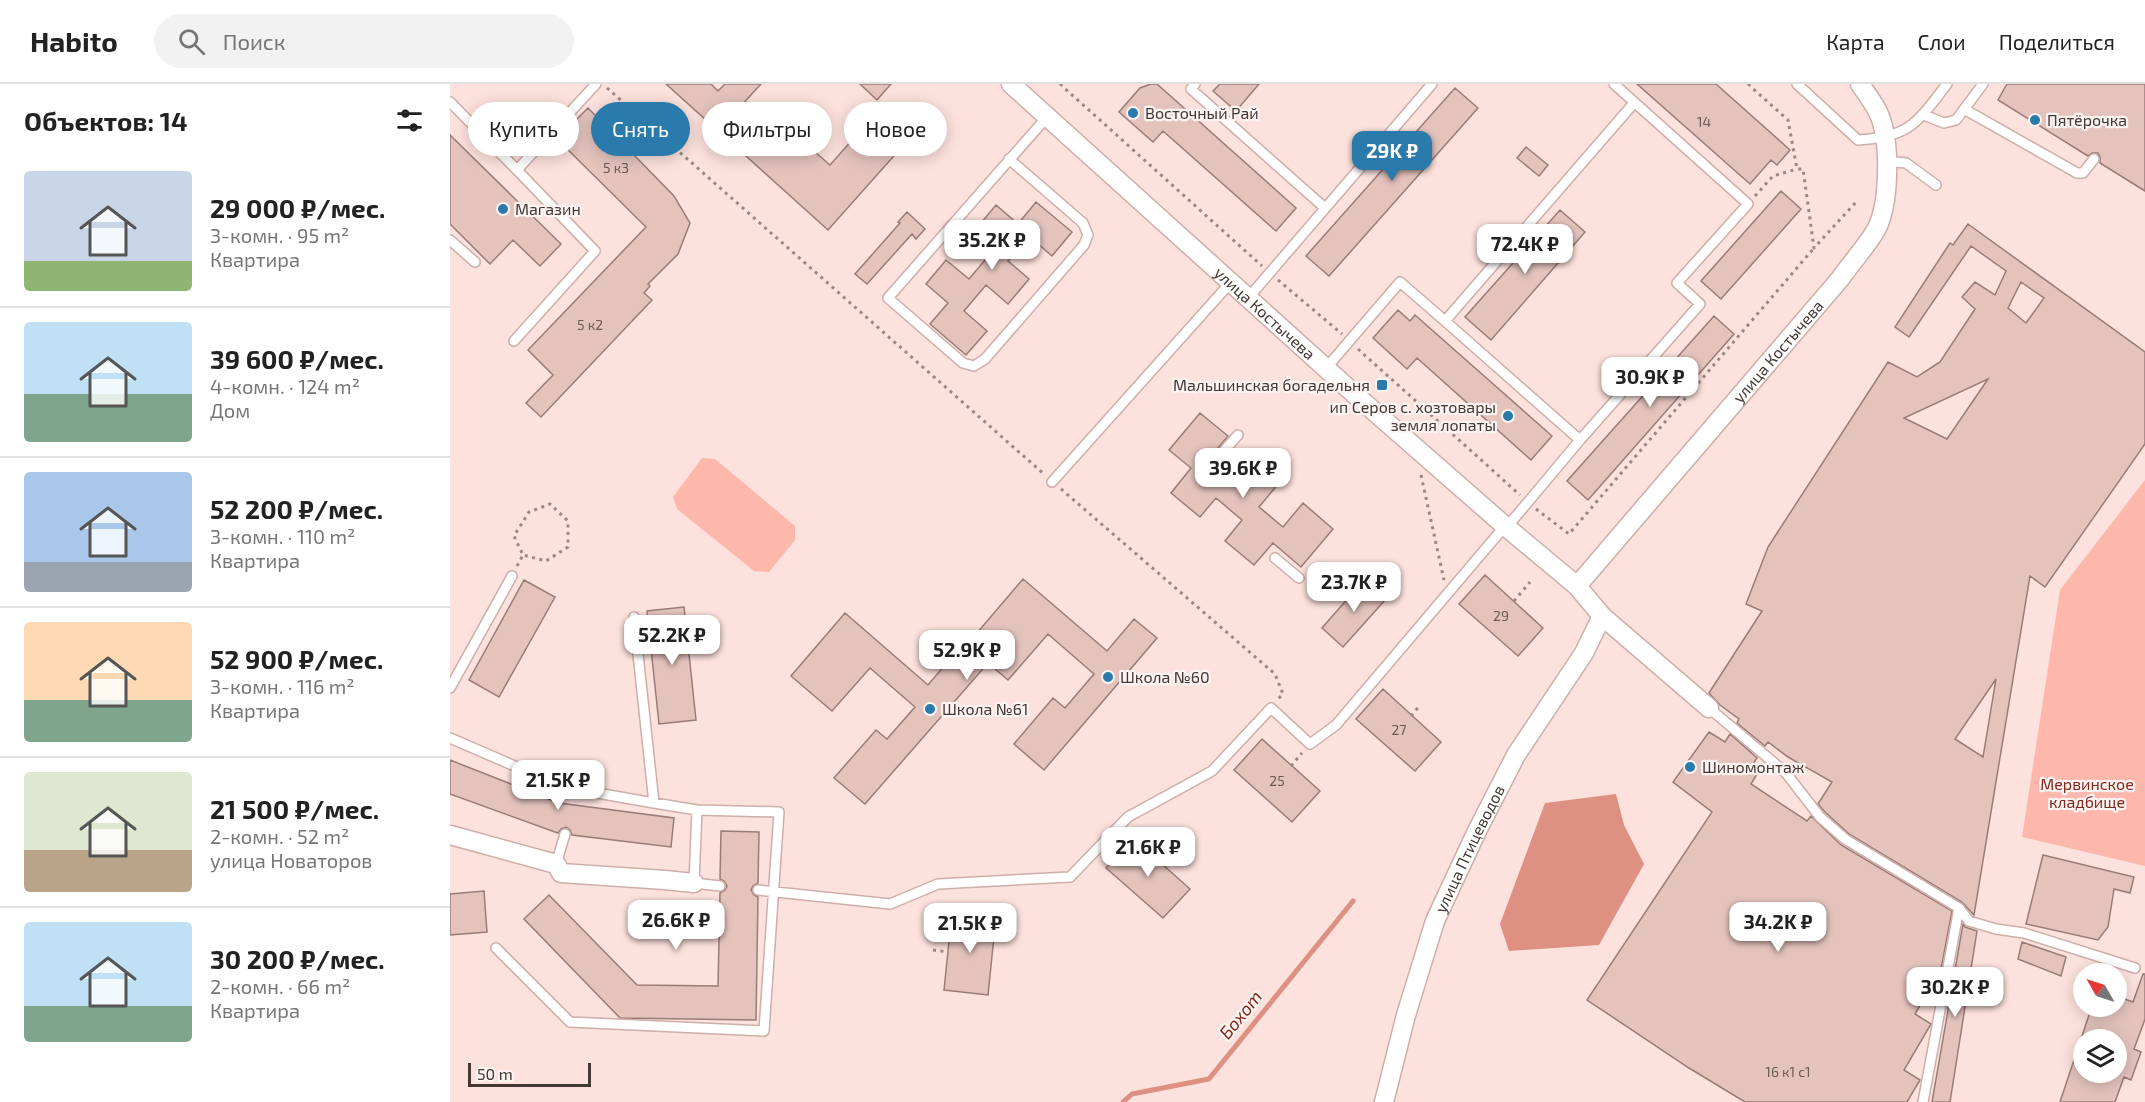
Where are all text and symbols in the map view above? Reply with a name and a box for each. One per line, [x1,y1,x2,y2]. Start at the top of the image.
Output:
search box [154,14,574,68]
text: Habito [30,24,118,58]
icon: search [175,25,208,58]
text: Поиск [223,28,285,54]
text: Карта [1826,29,1885,54]
text: Слои [1918,29,1966,54]
text: Поделиться [1999,29,2115,54]
chip: Купить [468,102,579,156]
chip: Снять [591,102,690,156]
chip: Фильтры [702,102,832,156]
chip: Новое [844,102,947,156]
place label: Восточный Рай [1145,103,1259,122]
icon: filters [393,104,426,137]
text: Объектов: 14 [24,105,188,136]
marker: Восточный Рай [1126,106,1140,120]
place label: Пятёрочка [2047,110,2127,129]
house number: 14 [1697,113,1711,130]
marker: Пятёрочка [2028,113,2042,127]
pin: 29K ₽ [1350,131,1434,182]
text: 29K ₽ [1366,138,1418,162]
house number: 5 к3 [603,159,629,176]
text: 29 000 ₽/мес. [210,192,385,223]
icon: home [72,195,144,267]
place label: Магазин [515,199,581,218]
marker: Магазин [496,202,510,216]
pin: 35.2K ₽ [937,220,1047,271]
text: 3-комн. · 95 m² [210,223,349,247]
pin: 72.4K ₽ [1470,224,1580,275]
text: 35.2K ₽ [958,227,1026,251]
text: 72.4K ₽ [1491,231,1559,255]
text: Квартира [210,247,300,271]
street label: улица Костычева [1210,262,1319,363]
street label: улица Костычева [1728,296,1827,407]
house number: 5 к2 [577,316,603,333]
text: 39 600 ₽/мес. [210,343,384,374]
icon: home [72,346,144,418]
pin: 30.9K ₽ [1595,357,1705,408]
text: 30.9K ₽ [1615,364,1685,388]
text: 4-комн. · 124 m² [210,374,360,398]
place label: Мальшинская богадельня [1173,375,1370,394]
marker: Мальшинская богадельня [1375,378,1389,392]
place label: ип Серов с. хозтовары земля лопаты [1330,397,1496,434]
text: Дом [210,398,250,422]
marker: ип Серов с. хозтовары земля лопаты [1501,409,1515,423]
pin: 39.6K ₽ [1188,448,1298,499]
text: 39.6K ₽ [1209,455,1277,479]
text: 52 200 ₽/мес. [210,493,383,524]
icon: home [72,496,144,568]
text: 3-комн. · 110 m² [210,524,355,548]
text: Квартира [210,548,300,572]
pin: 23.7K ₽ [1299,562,1409,613]
text: 23.7K ₽ [1321,569,1387,593]
house number: 29 [1493,607,1509,624]
pin: 52.2K ₽ [617,615,727,666]
text: 52.2K ₽ [638,622,706,646]
pin: 52.9K ₽ [912,630,1022,681]
text: 52.9K ₽ [933,637,1001,661]
text: 52 900 ₽/мес. [210,643,383,674]
icon: home [72,646,144,718]
place label: Школа №60 [1120,667,1210,686]
marker: Школа №60 [1101,670,1115,684]
text: 3-комн. · 116 m² [210,674,355,698]
text: Квартира [210,698,300,722]
place label: Школа №61 [942,699,1028,718]
marker: Школа №61 [923,702,937,716]
house number: 27 [1391,721,1407,738]
place label: Шиномонтаж [1702,757,1805,776]
pin: 21.5K ₽ [503,760,613,811]
marker: Шиномонтаж [1683,760,1697,774]
text: 21.5K ₽ [526,767,590,791]
house number: 25 [1269,772,1285,789]
park label: Мервинское кладбище [2040,774,2134,811]
street label: улица Птицеводов [1430,782,1508,916]
text: 21 500 ₽/мес. [210,793,379,824]
icon: home [72,796,144,868]
text: 2-комн. · 52 m² [210,824,349,848]
pin: 21.6K ₽ [1093,827,1203,878]
text: 21.6K ₽ [1115,834,1181,858]
text: улица Новаторов [210,848,372,872]
pin: 26.6K ₽ [621,900,731,951]
pin: 34.2K ₽ [1723,902,1833,953]
pin: 21.5K ₽ [915,903,1025,954]
text: 26.6K ₽ [642,907,710,931]
text: 34.2K ₽ [1743,909,1813,933]
text: 21.5K ₽ [938,910,1002,934]
text: 30 200 ₽/мес. [210,943,385,974]
icon: home [72,946,144,1018]
north arrow [2073,963,2127,1017]
map controls [2073,963,2127,1083]
pin: 30.2K ₽ [1900,967,2010,1018]
text: 2-комн. · 66 m² [210,974,350,998]
text: 30.2K ₽ [1920,974,1990,998]
water label: Бохот [1214,986,1266,1043]
text: Квартира [210,998,300,1022]
button: layers [2073,1029,2127,1083]
scale bar [468,1060,591,1088]
house number: 16 к1 с1 [1765,1063,1811,1080]
text: 50 m [477,1064,513,1083]

